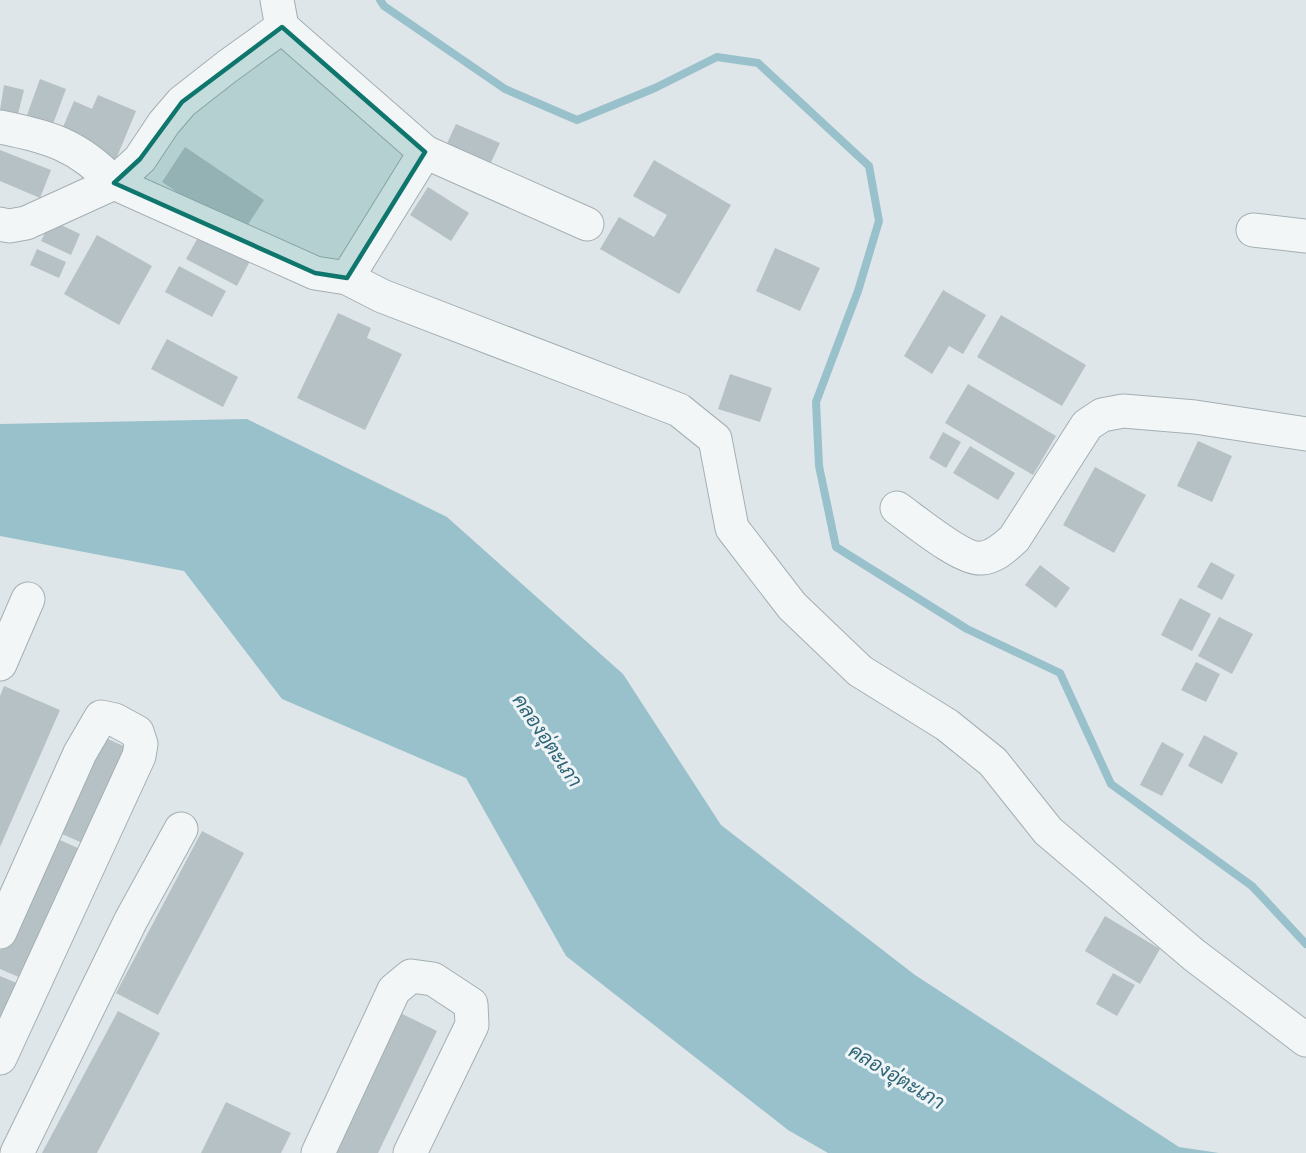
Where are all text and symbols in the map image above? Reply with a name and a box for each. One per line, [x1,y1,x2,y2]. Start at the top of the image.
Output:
water label: คลองอุ่ตะเภา [506,688,589,793]
water label: คลองอุ่ตะเภา [844,1037,950,1116]

